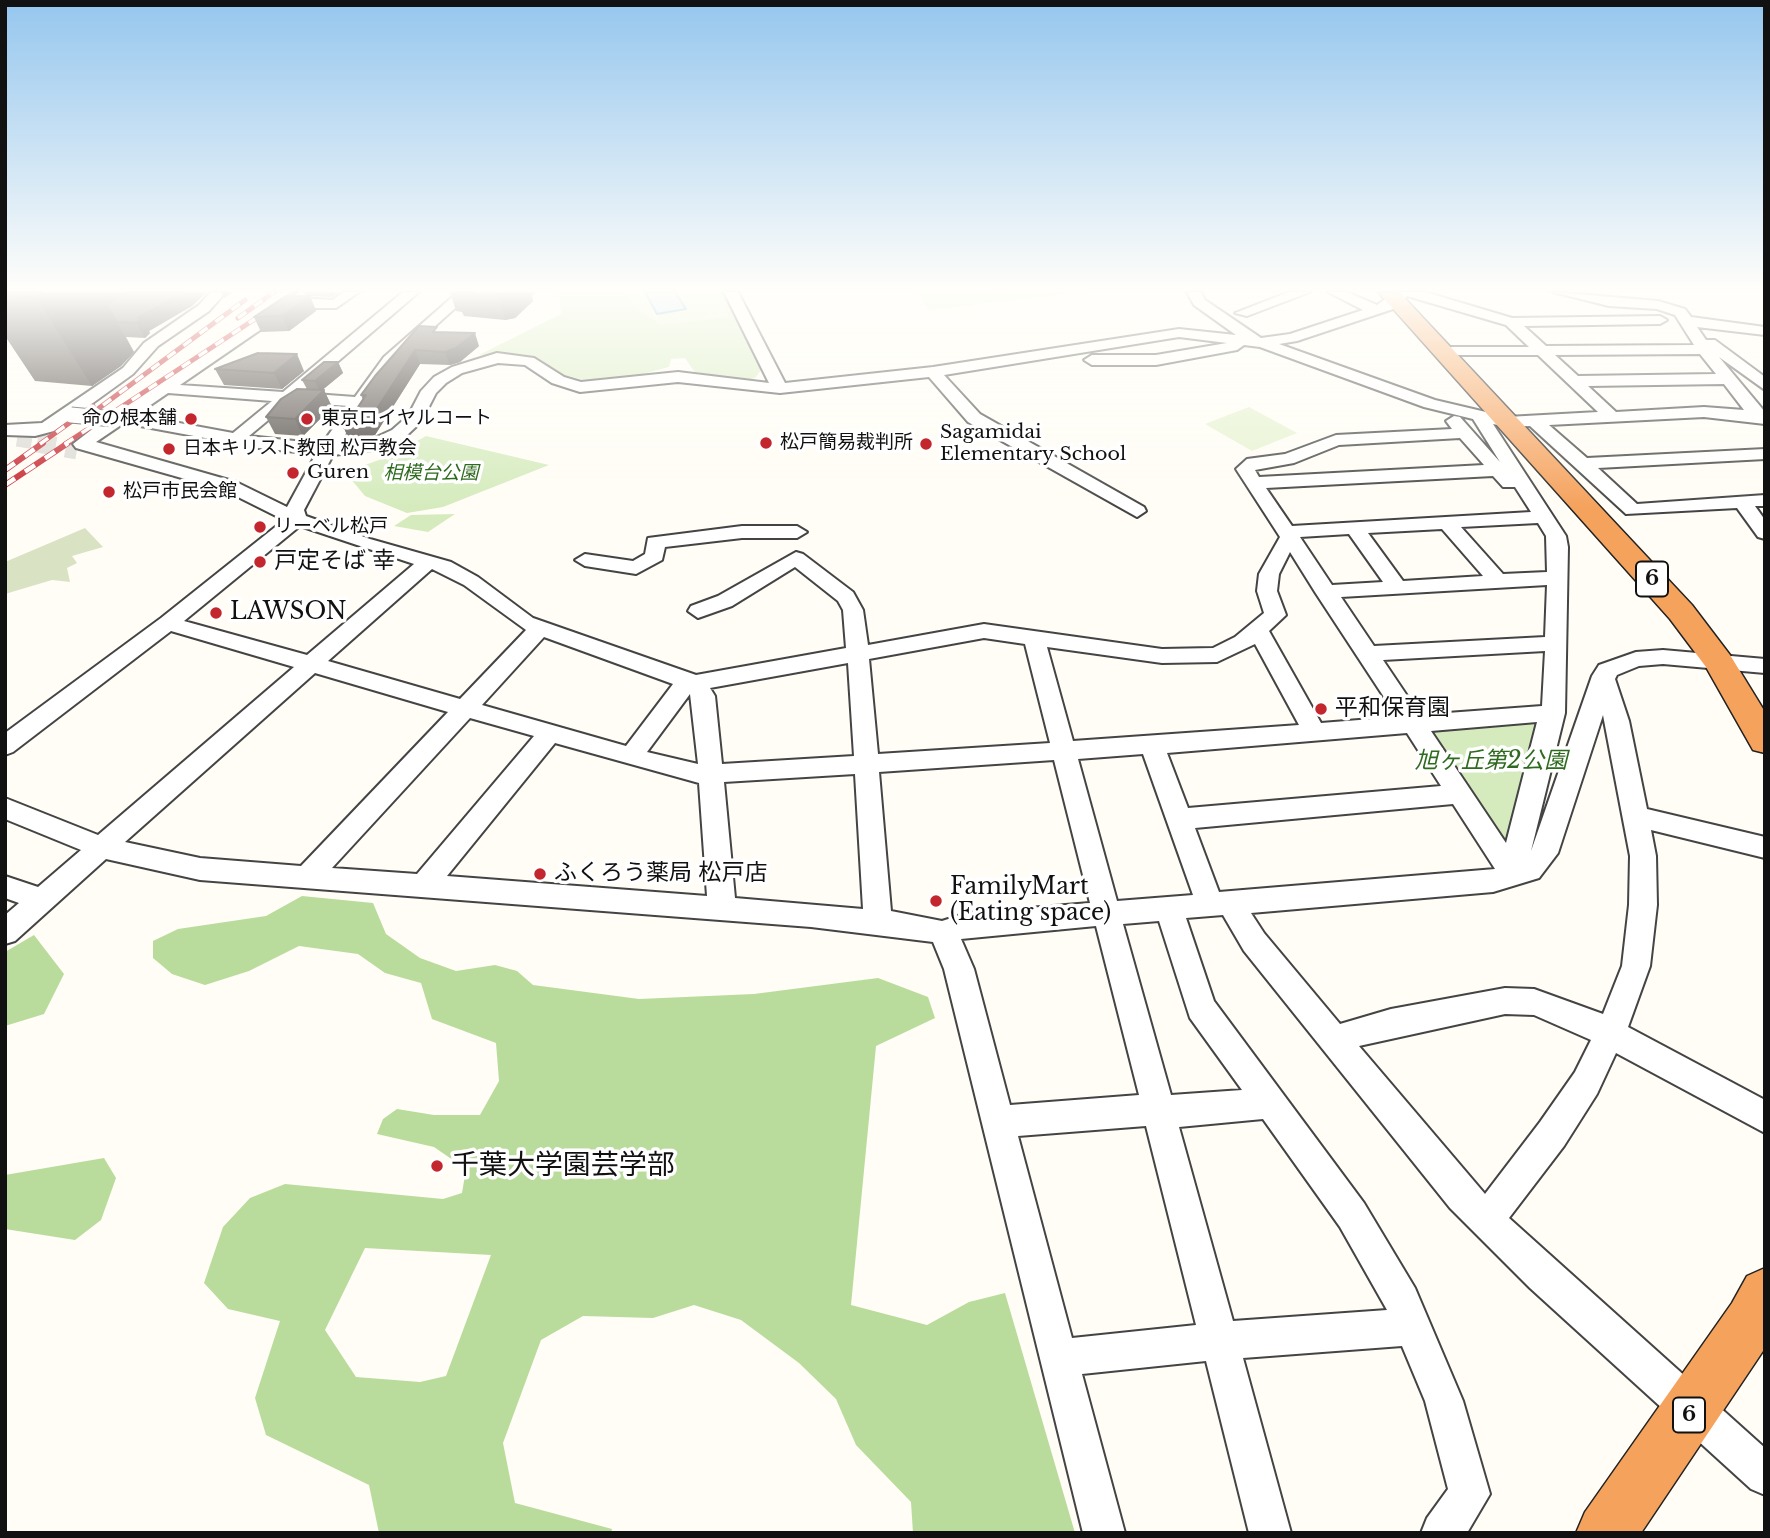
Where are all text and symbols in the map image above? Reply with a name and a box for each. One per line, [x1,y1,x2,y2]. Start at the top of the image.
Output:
place label: 命の根本舗 [82,408,177,430]
place label: 東京ロイヤルコート [321,408,492,430]
marker: 命の根本舗 [183,411,199,427]
marker: 東京ロイヤルコート [299,411,315,427]
place label: Sagamidai Elementary School [940,422,1126,466]
place label: 松戸簡易裁判所 [780,432,913,454]
marker: 松戸簡易裁判所 [758,435,774,451]
marker: Sagamidai Elementary School [918,436,934,452]
place label: 日本キリスト教団 松戸教会 [183,438,416,460]
marker: 日本キリスト教団 松戸教会 [161,441,177,457]
place label: Guren [307,462,369,484]
park label: 相模台公園 [384,463,478,485]
marker: Guren [285,465,301,481]
place label: 松戸市民会館 [123,481,237,503]
marker: 松戸市民会館 [101,484,117,500]
place label: リーベル松戸 [274,516,388,538]
marker: リーベル松戸 [252,519,268,535]
place label: 戸定そば 幸 [274,548,396,576]
marker: 戸定そば 幸 [252,554,268,570]
road number: 6 [1636,562,1668,596]
place label: LAWSON [230,599,347,627]
marker: LAWSON [208,605,224,621]
place label: 平和保育園 [1335,695,1450,723]
marker: 平和保育園 [1313,701,1329,717]
park label: 旭ヶ丘第2公園 [1415,748,1567,776]
place label: ふくろう薬局 松戸店 [554,860,768,888]
marker: ふくろう薬局 松戸店 [532,866,548,882]
place label: FamilyMart (Eating space) [950,874,1111,928]
marker: FamilyMart (Eating space) [928,893,944,909]
place label: 千葉大学園芸学部 [451,1149,675,1183]
marker: 千葉大学園芸学部 [429,1158,445,1174]
road number: 6 [1673,1398,1705,1432]

